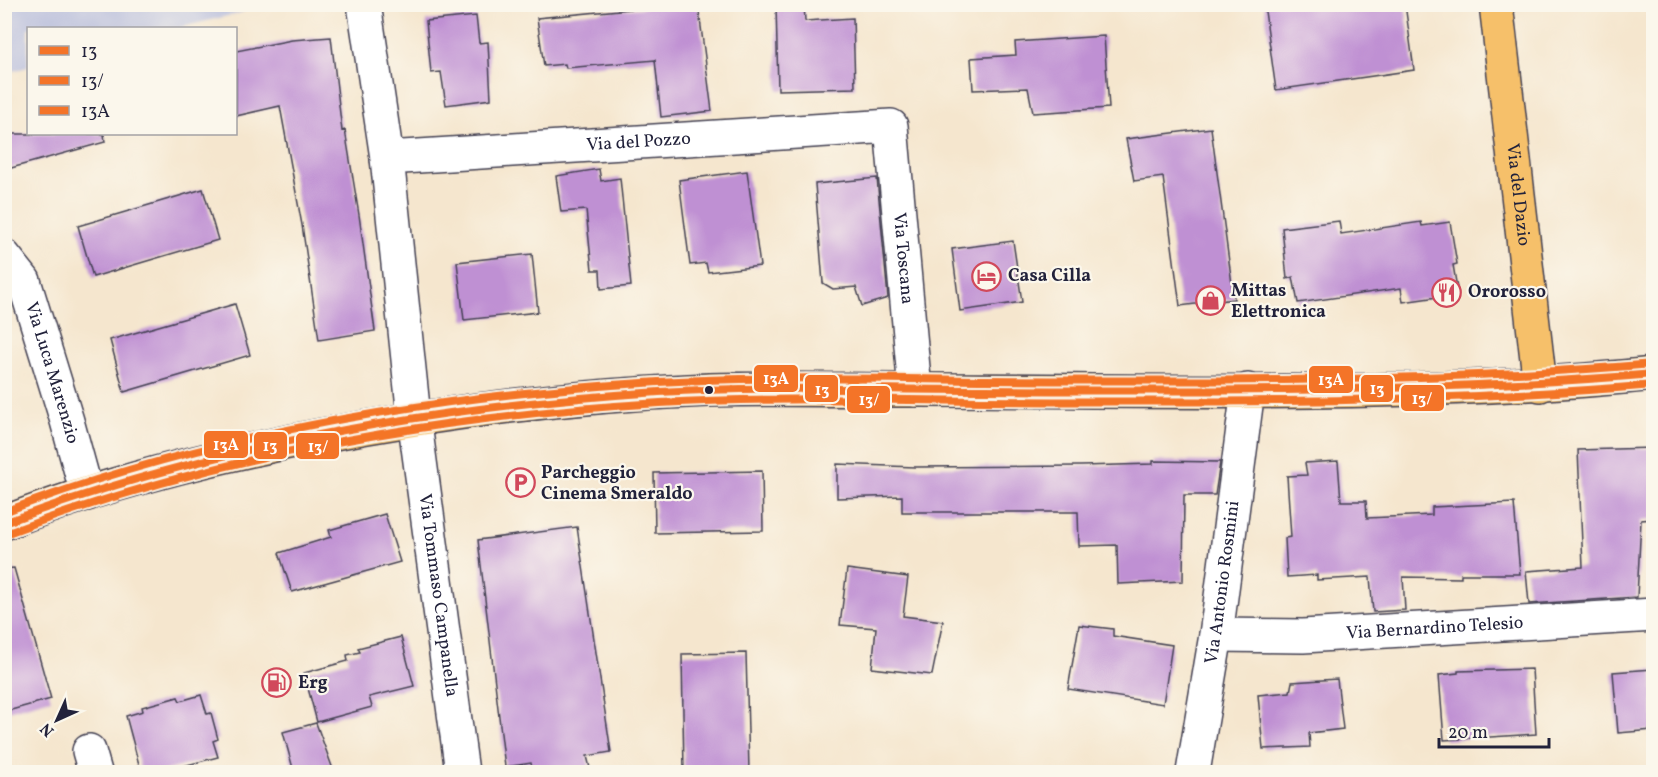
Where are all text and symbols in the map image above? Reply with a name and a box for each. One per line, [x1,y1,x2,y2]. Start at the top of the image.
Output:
legend [27,27,237,135]
text: 13 [81,40,97,65]
text: 13/ [81,70,104,95]
text: 13A [81,100,110,125]
street label: Via del Pozzo [586,126,691,158]
street label: Via del Dazio [1500,142,1536,247]
street label: Via Toscana [886,211,920,306]
hotel icon: Casa Cilla [971,260,1003,292]
place label: Casa Cilla [1008,264,1091,289]
restaurant icon: Ororosso [1431,276,1463,308]
place label: Mittas Elettronica [1231,279,1326,325]
place label: Ororosso [1468,280,1546,305]
shop icon: Mittas Elettronica [1194,285,1226,317]
street label: Via Luca Marenzio [19,299,85,446]
line badge: 13A [753,364,799,393]
line badge: 13A [1308,365,1354,394]
text: 13A [763,369,790,391]
text: 13A [1318,370,1345,392]
line badge: 13 [804,374,839,403]
line badge: 13 [1360,374,1394,403]
text: 13 [1370,379,1384,401]
text: 13 [815,380,829,402]
unlabelled marker [703,384,715,396]
line badge: 13/ [1400,384,1445,412]
line badge: 13/ [846,385,891,414]
text: 13/ [1412,389,1432,411]
text: 13/ [859,390,879,412]
line badge: 13A [203,430,249,459]
line badge: 13 [253,431,288,460]
line badge: 13/ [295,432,340,460]
text: 13A [213,435,240,457]
text: 13 [263,436,277,458]
text: 13/ [308,437,328,459]
place label: Parcheggio Cinema Smeraldo [541,461,693,507]
parking icon: Parcheggio Cinema Smeraldo [504,467,536,499]
street label: Via Tommaso Campanella [412,492,464,698]
street label: Via Antonio Rosmini [1199,499,1246,666]
street label: Via Bernardino Telesio [1345,610,1524,646]
fuel station icon: Erg [261,667,293,699]
place label: Erg [298,671,328,696]
north arrow [27,690,87,750]
scale bar [1439,711,1548,749]
text: N [36,717,60,741]
text: 20 m [1448,721,1488,746]

